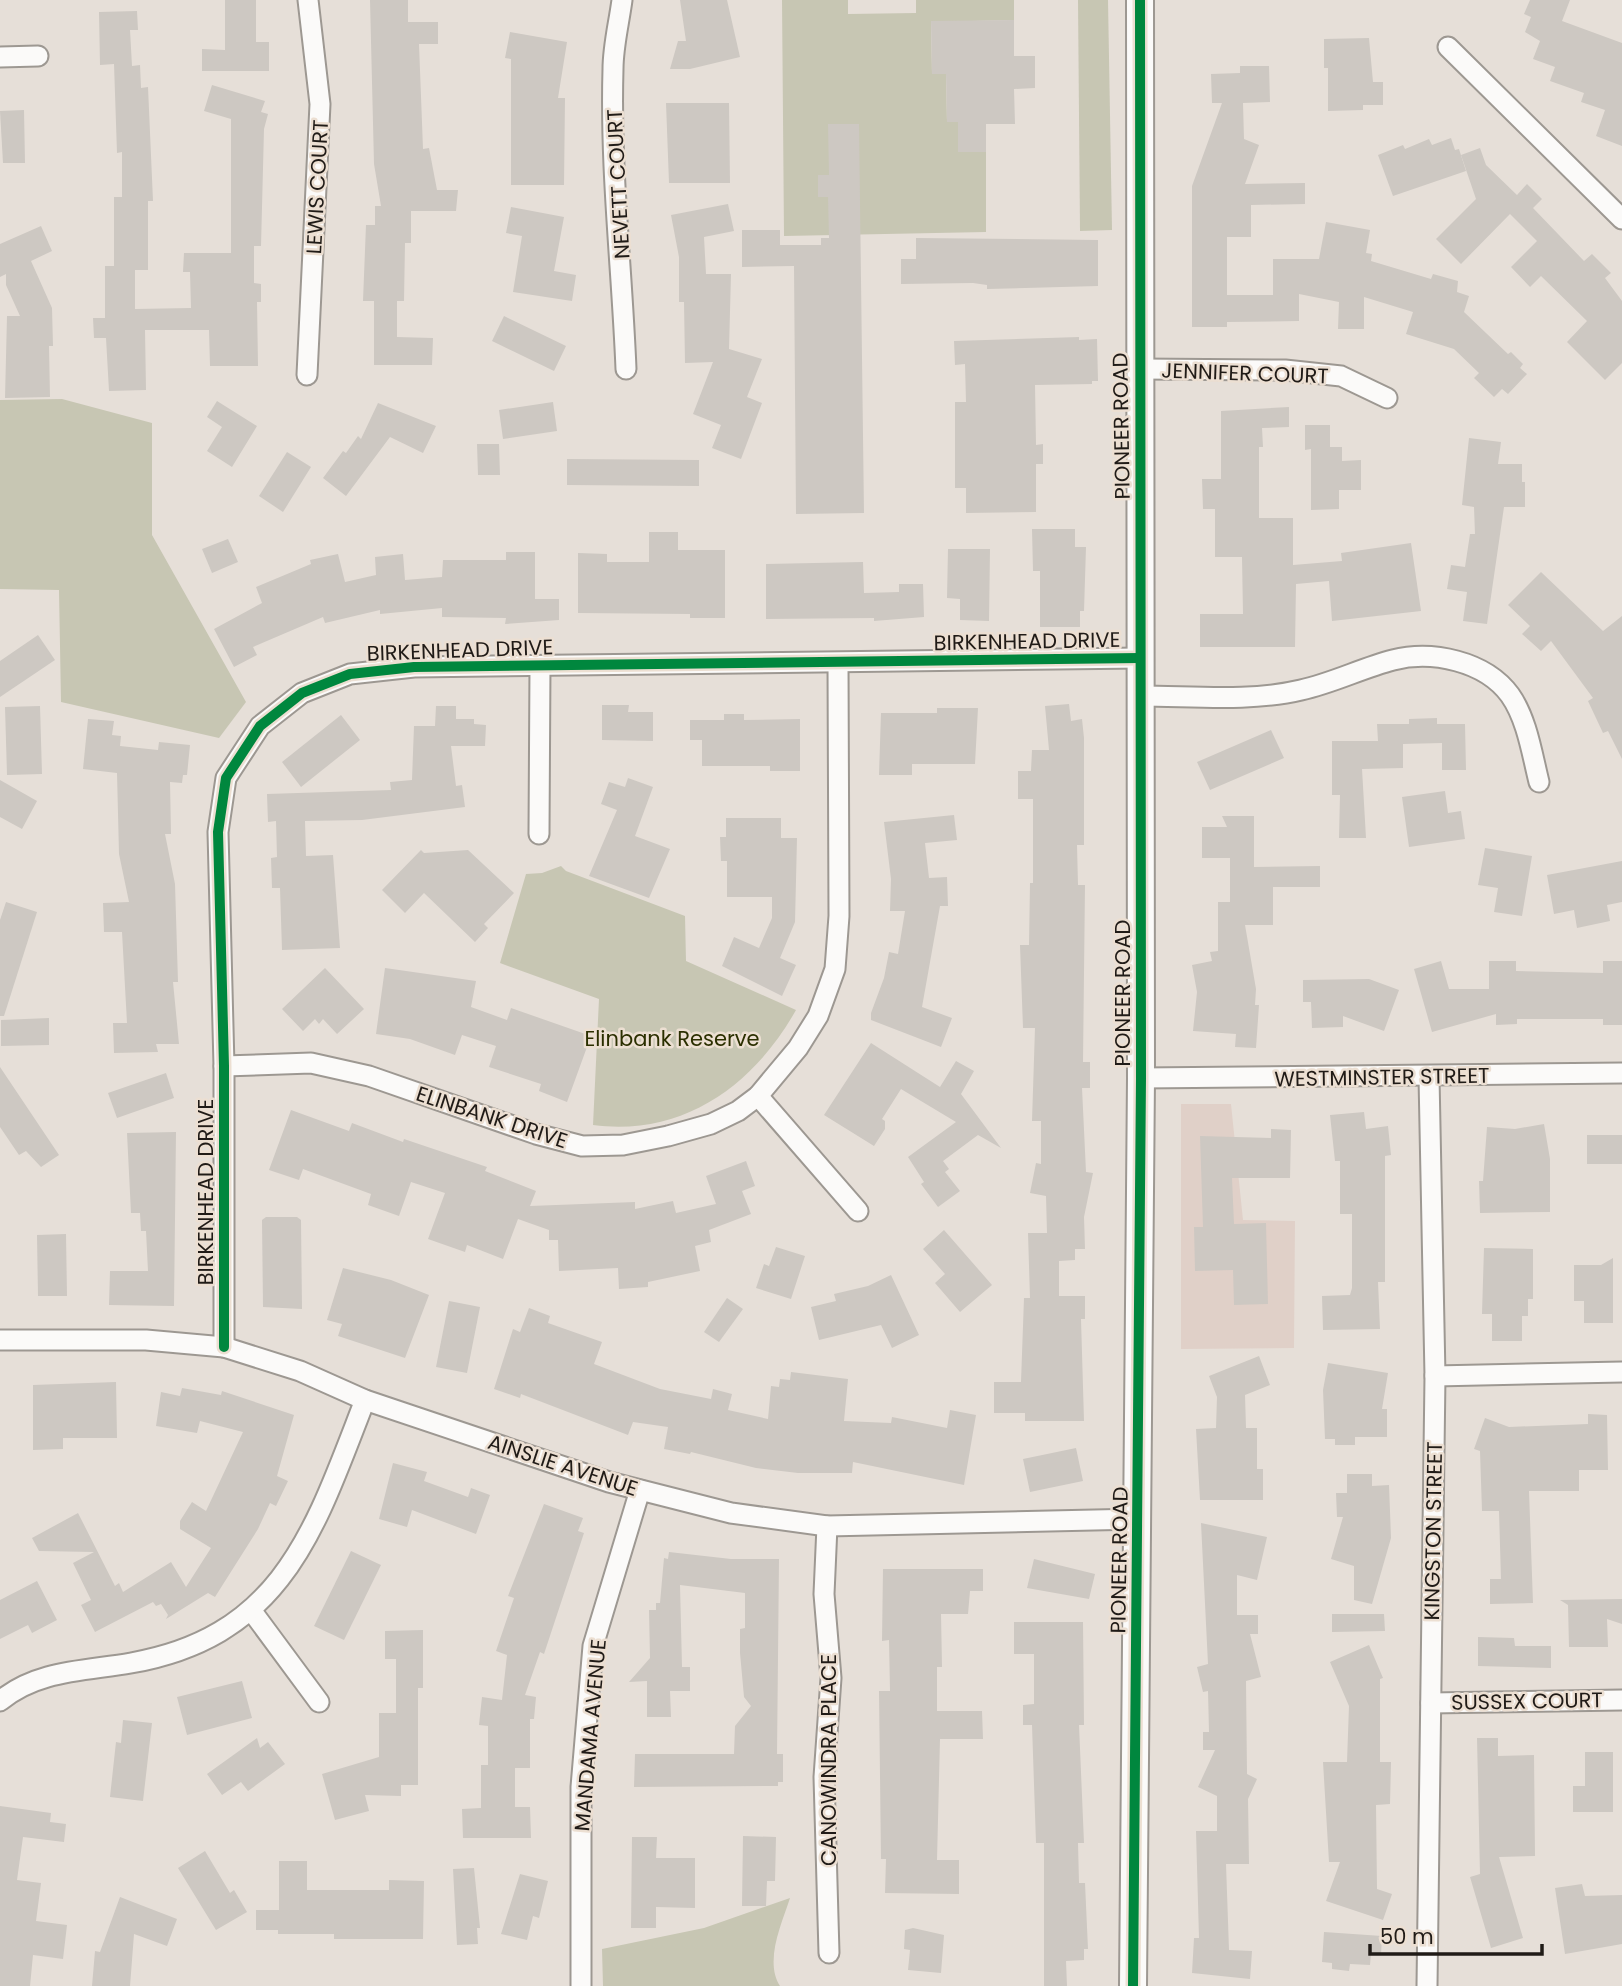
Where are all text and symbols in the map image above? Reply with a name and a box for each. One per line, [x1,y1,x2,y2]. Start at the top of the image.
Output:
street label: NEVETT COURT [600,108,636,260]
street label: LEWIS COURT [299,119,335,255]
street label: PIONEER ROAD [1105,352,1137,500]
street label: JENNIFER COURT [1161,356,1329,390]
street label: BIRKENHEAD DRIVE [933,625,1121,657]
street label: BIRKENHEAD DRIVE [366,632,554,668]
street label: PIONEER ROAD [1108,920,1137,1066]
park label: Elinbank Reserve [584,1024,760,1053]
street label: WESTMINSTER STREET [1274,1061,1490,1093]
street label: ELINBANK DRIVE [413,1079,571,1155]
street label: BIRKENHEAD DRIVE [191,1099,220,1285]
street label: AINSLIE AVENUE [484,1427,642,1503]
street label: KINGSTON STREET [1417,1441,1449,1621]
street label: PIONEER ROAD [1103,1486,1135,1634]
street label: MANDAMA AVENUE [567,1638,613,1832]
street label: CANOWINDRA PLACE [814,1654,843,1866]
street label: SUSSEX COURT [1451,1685,1603,1717]
scale bar [1370,1912,1542,1956]
text: 50 m [1380,1922,1434,1951]

